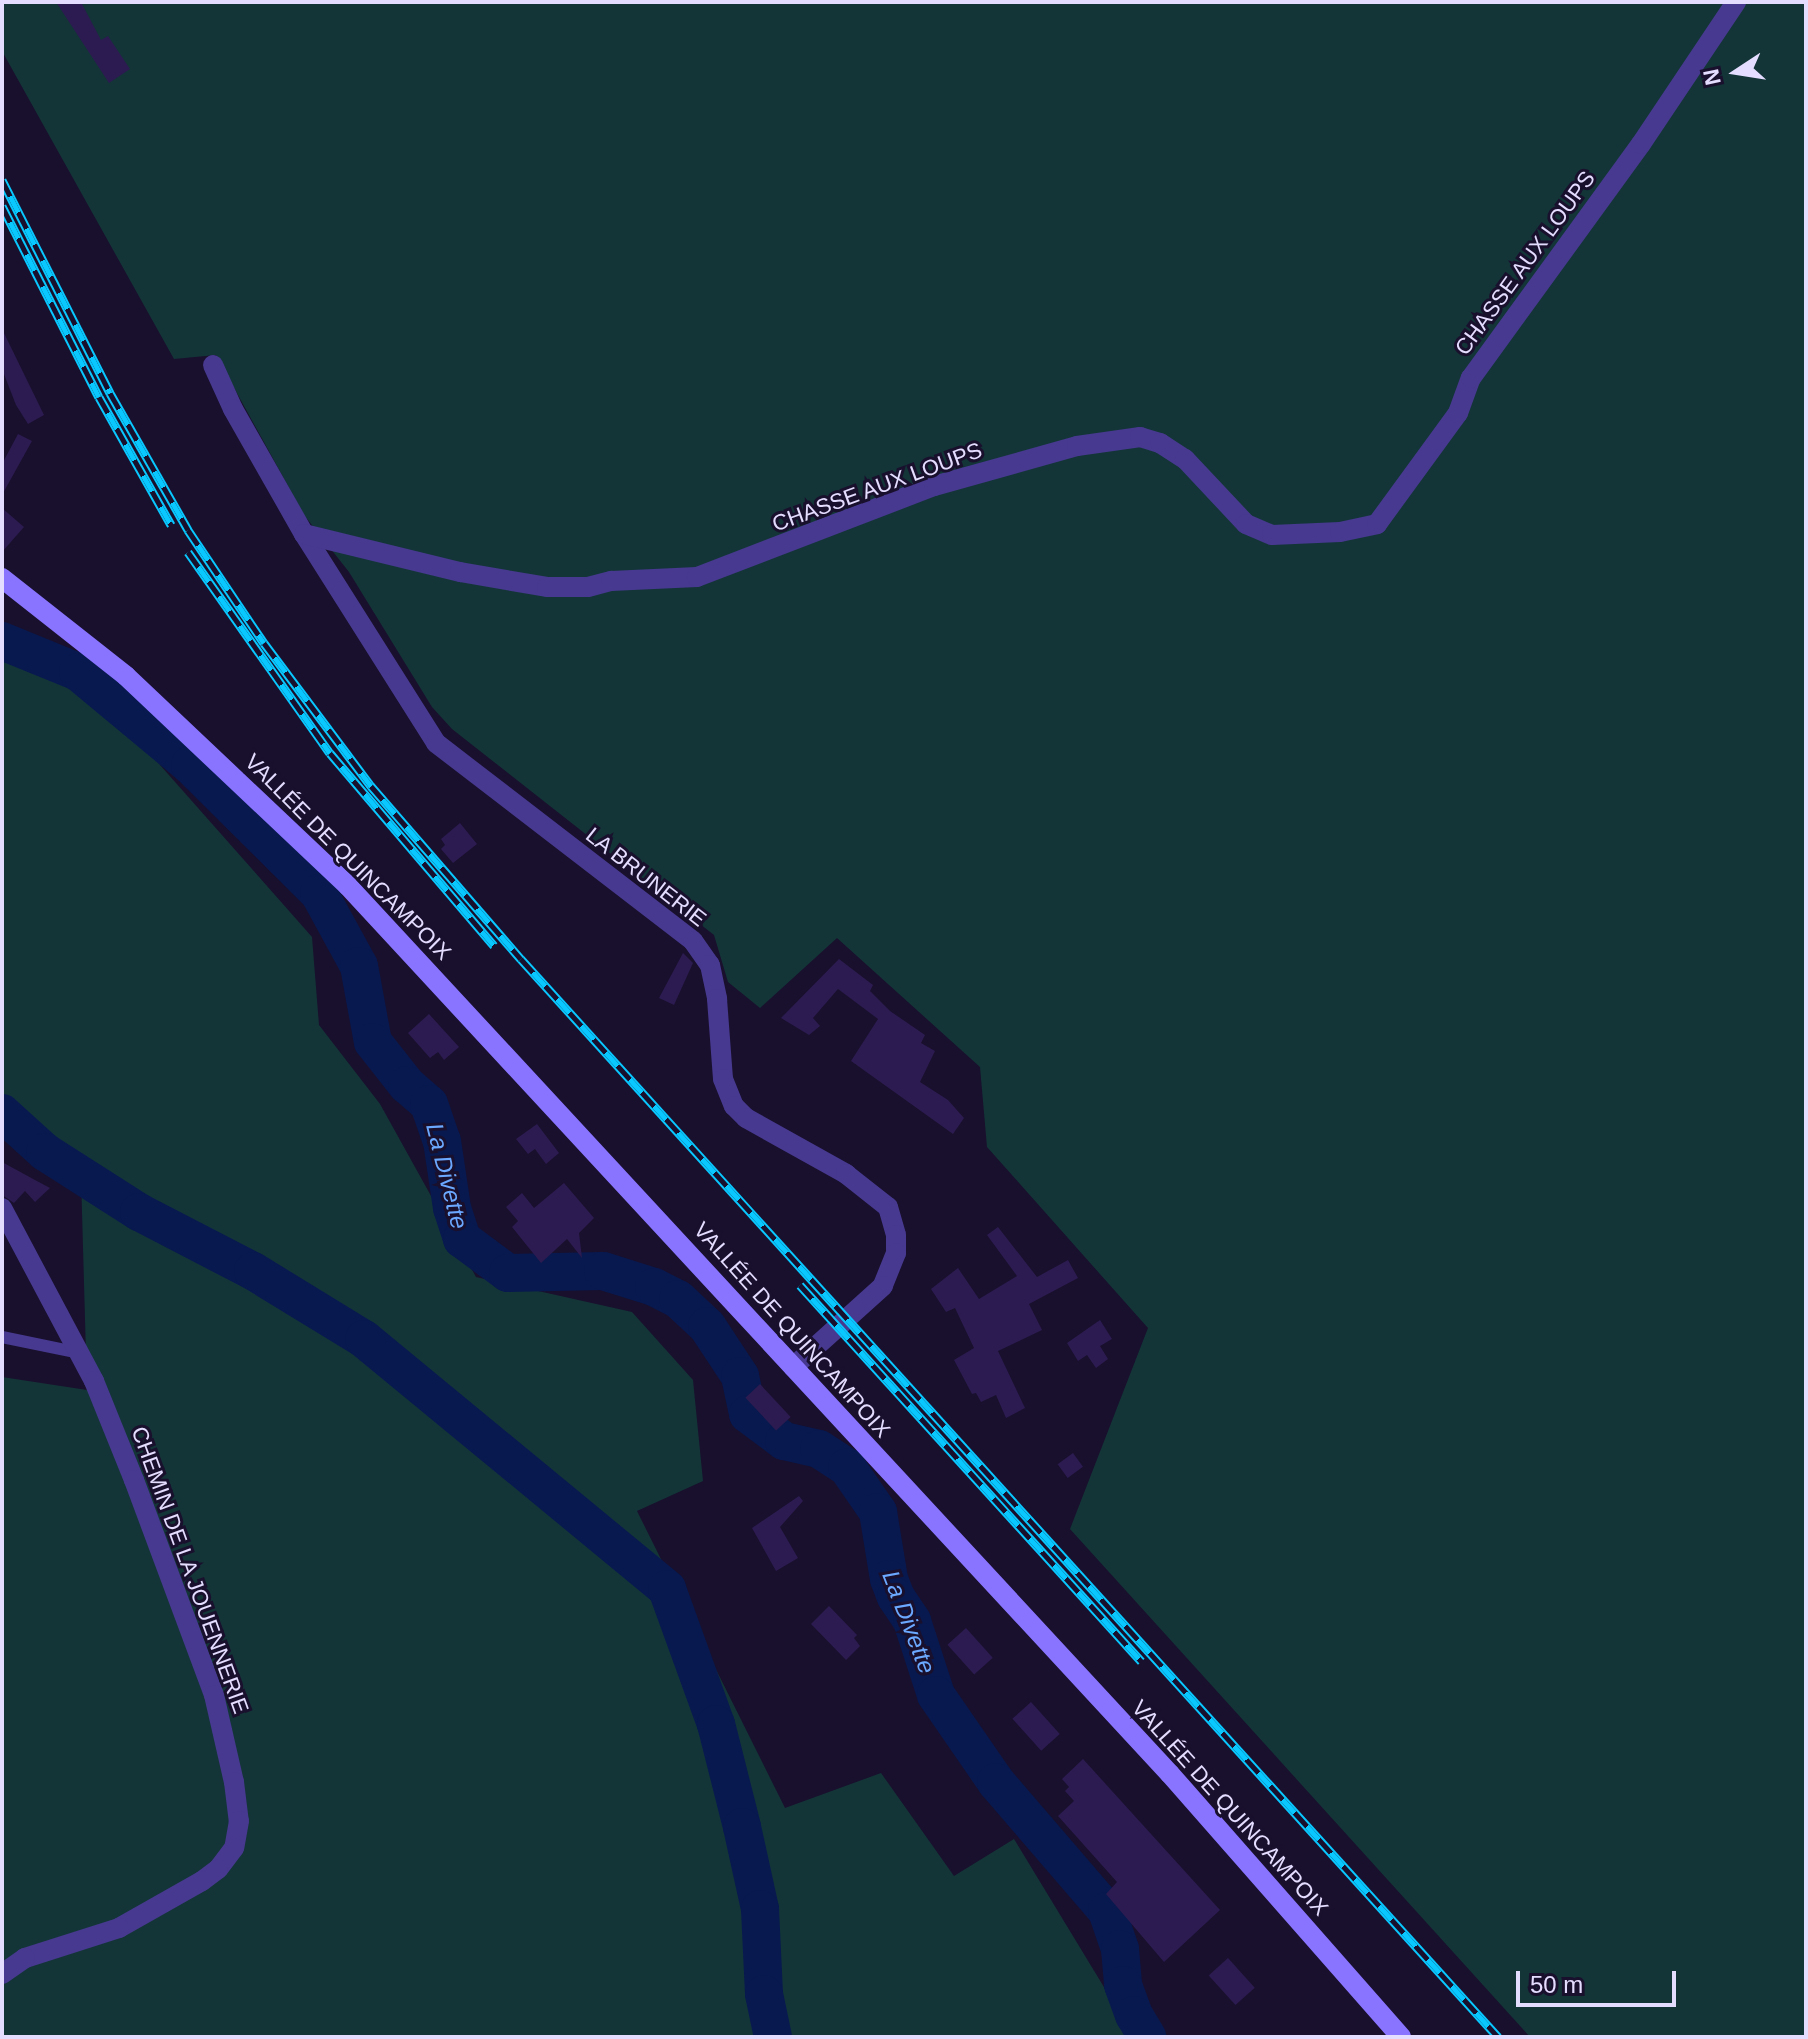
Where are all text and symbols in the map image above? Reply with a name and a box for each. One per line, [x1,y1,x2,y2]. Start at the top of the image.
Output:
north arrow [1696,32,1776,112]
text: N [1698,67,1726,87]
street label: CHASSE AUX LOUPS [1449,165,1601,361]
street label: CHASSE AUX LOUPS [768,437,986,537]
street label: VALLÉE DE QUINCAMPOIX [239,748,457,966]
street label: LA BRUNERIE [580,821,712,933]
water label: La Divette [420,1120,474,1232]
street label: VALLÉE DE QUINCAMPOIX [688,1217,896,1443]
street label: CHEMIN DE LA JOUENNERIE [126,1422,254,1718]
water label: La Divette [876,1566,942,1678]
street label: VALLÉE DE QUINCAMPOIX [1126,1695,1334,1921]
scale bar [1520,1955,1680,2005]
text: 50 m [1530,1971,1583,1998]

